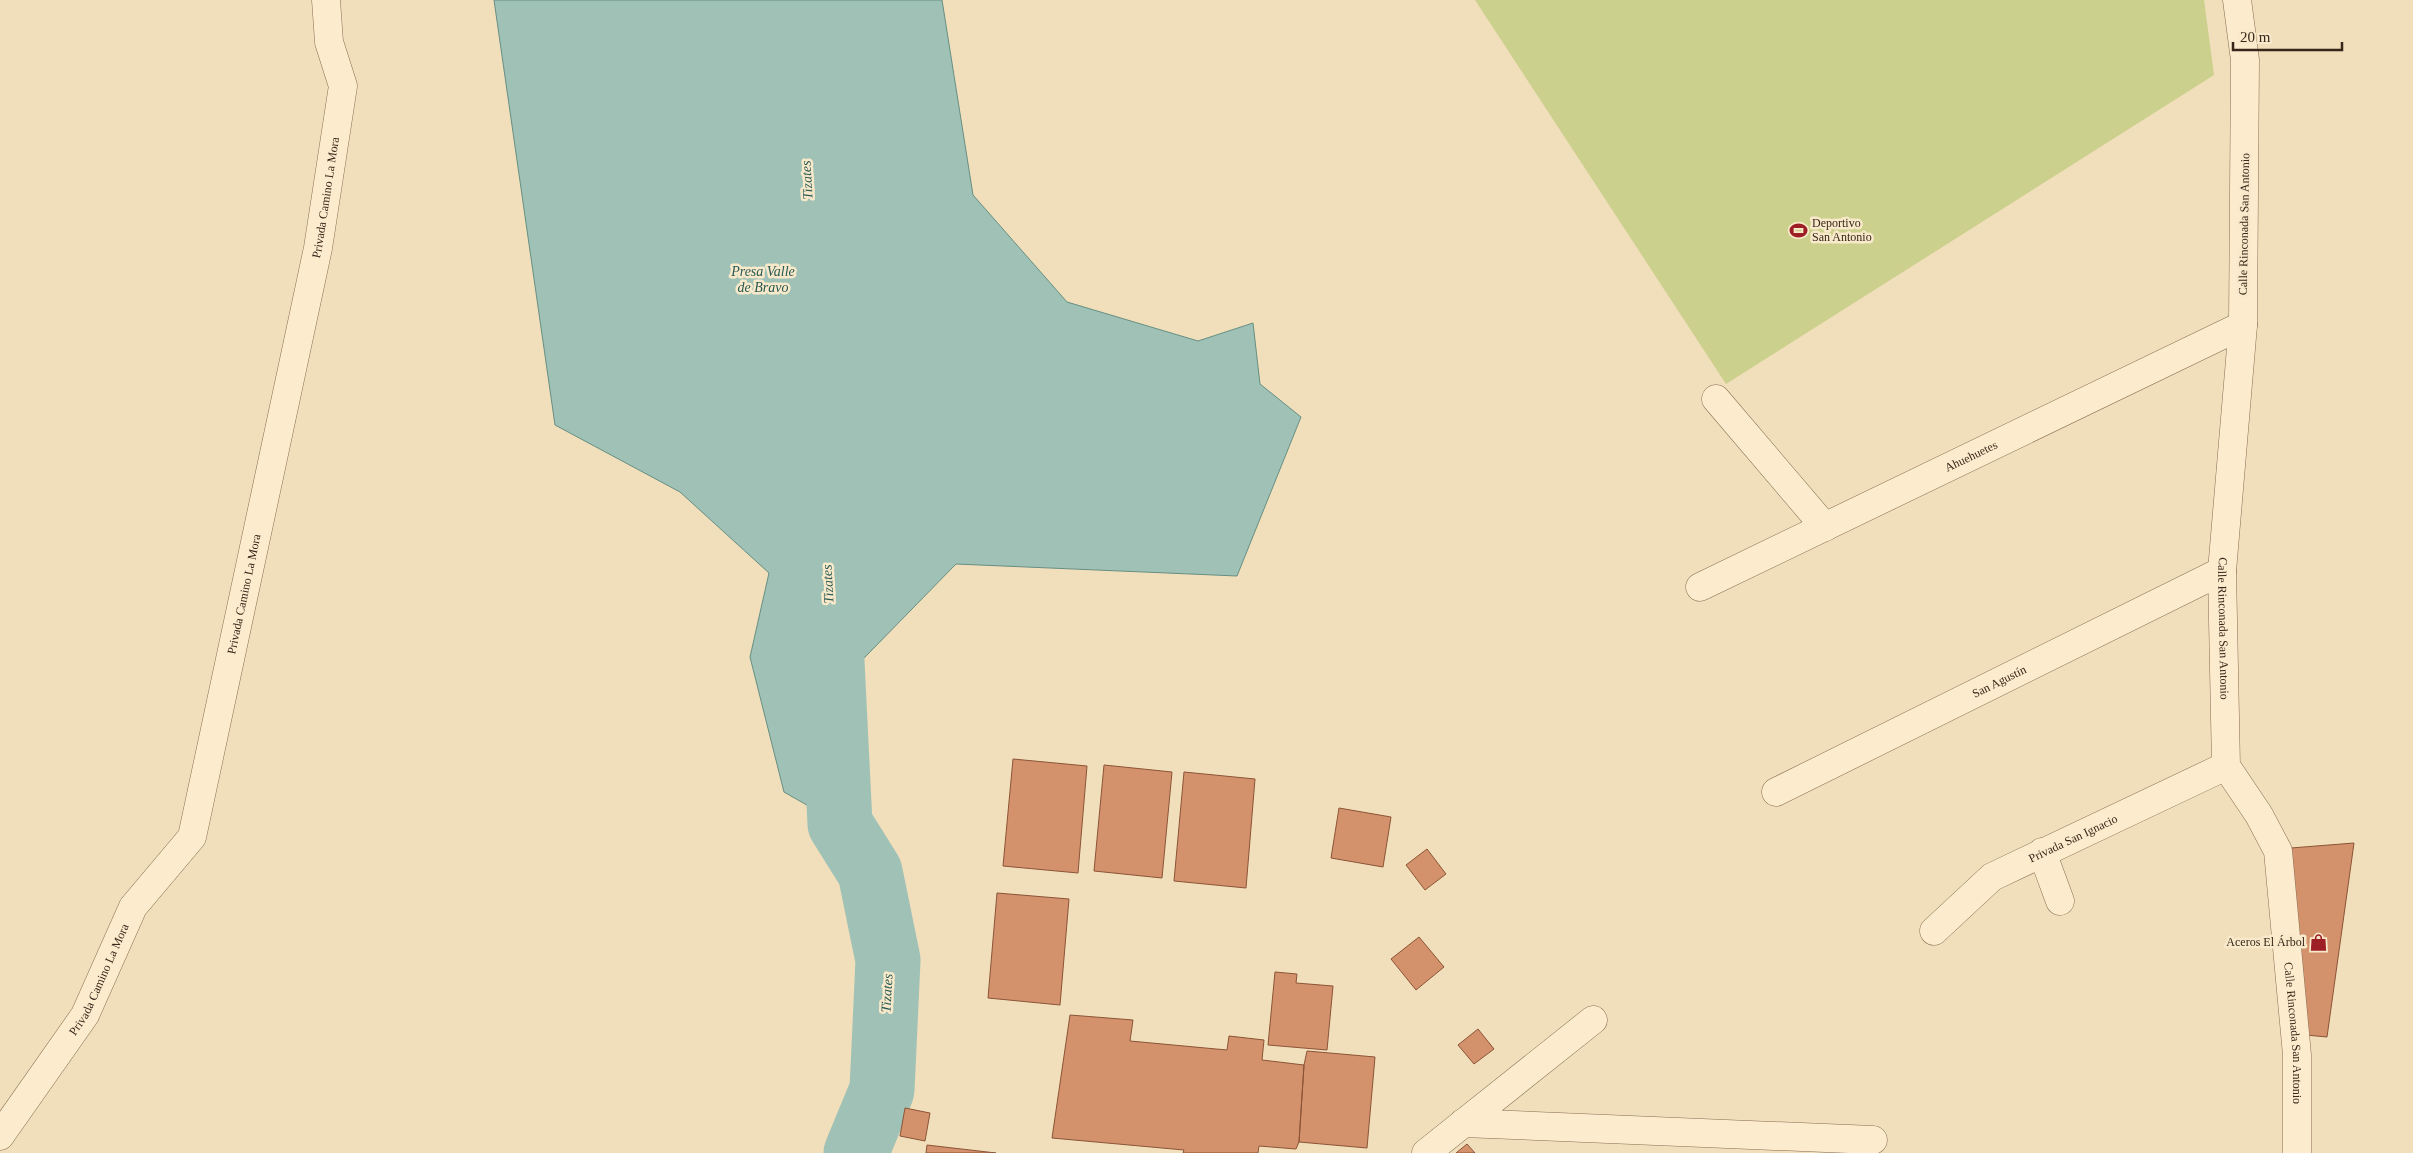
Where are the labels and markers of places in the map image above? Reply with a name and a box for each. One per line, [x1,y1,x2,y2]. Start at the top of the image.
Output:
place label: Deportivo San Antonio [1812,216,1872,244]
sports icon: Deportivo San Antonio [1788,220,1808,240]
shop icon: Aceros El Árbol [2309,932,2329,952]
place label: Aceros El Árbol [2226,935,2306,949]

